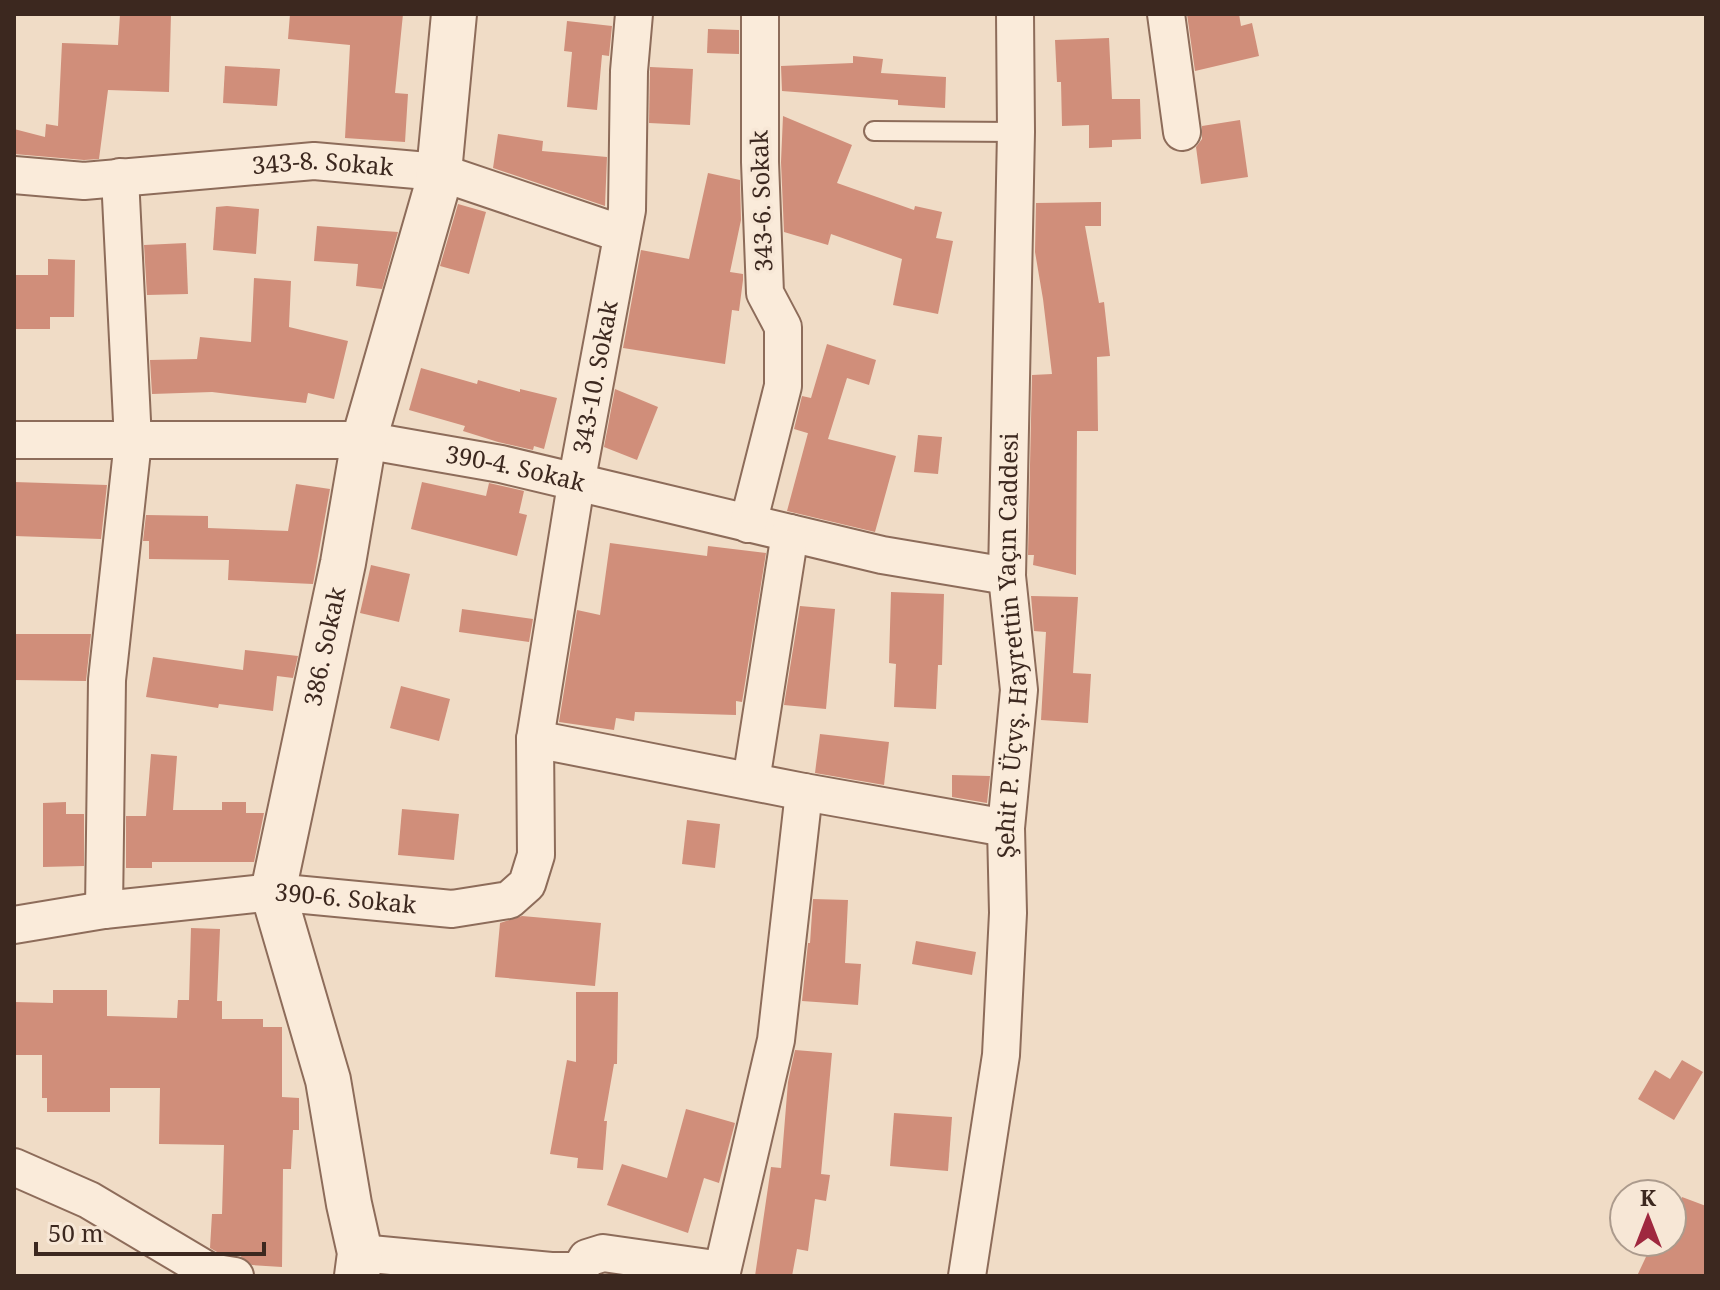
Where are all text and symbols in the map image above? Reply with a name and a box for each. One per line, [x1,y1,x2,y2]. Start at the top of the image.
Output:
street label: 343-6. Sokak [742,129,779,273]
street label: 343-8. Sokak [251,143,396,183]
street label: 343-10. Sokak [564,297,625,456]
street label: Şehit P. Üçvş. Hayrettin Yaçın Caddesi [988,432,1034,859]
street label: 390-4. Sokak [443,437,590,499]
street label: 386. Sokak [295,583,353,709]
street label: 390-6. Sokak [273,874,419,921]
north arrow [1608,1178,1688,1258]
text: K [1640,1182,1657,1212]
scale bar [36,1206,264,1256]
text: 50 m [48,1216,104,1249]

